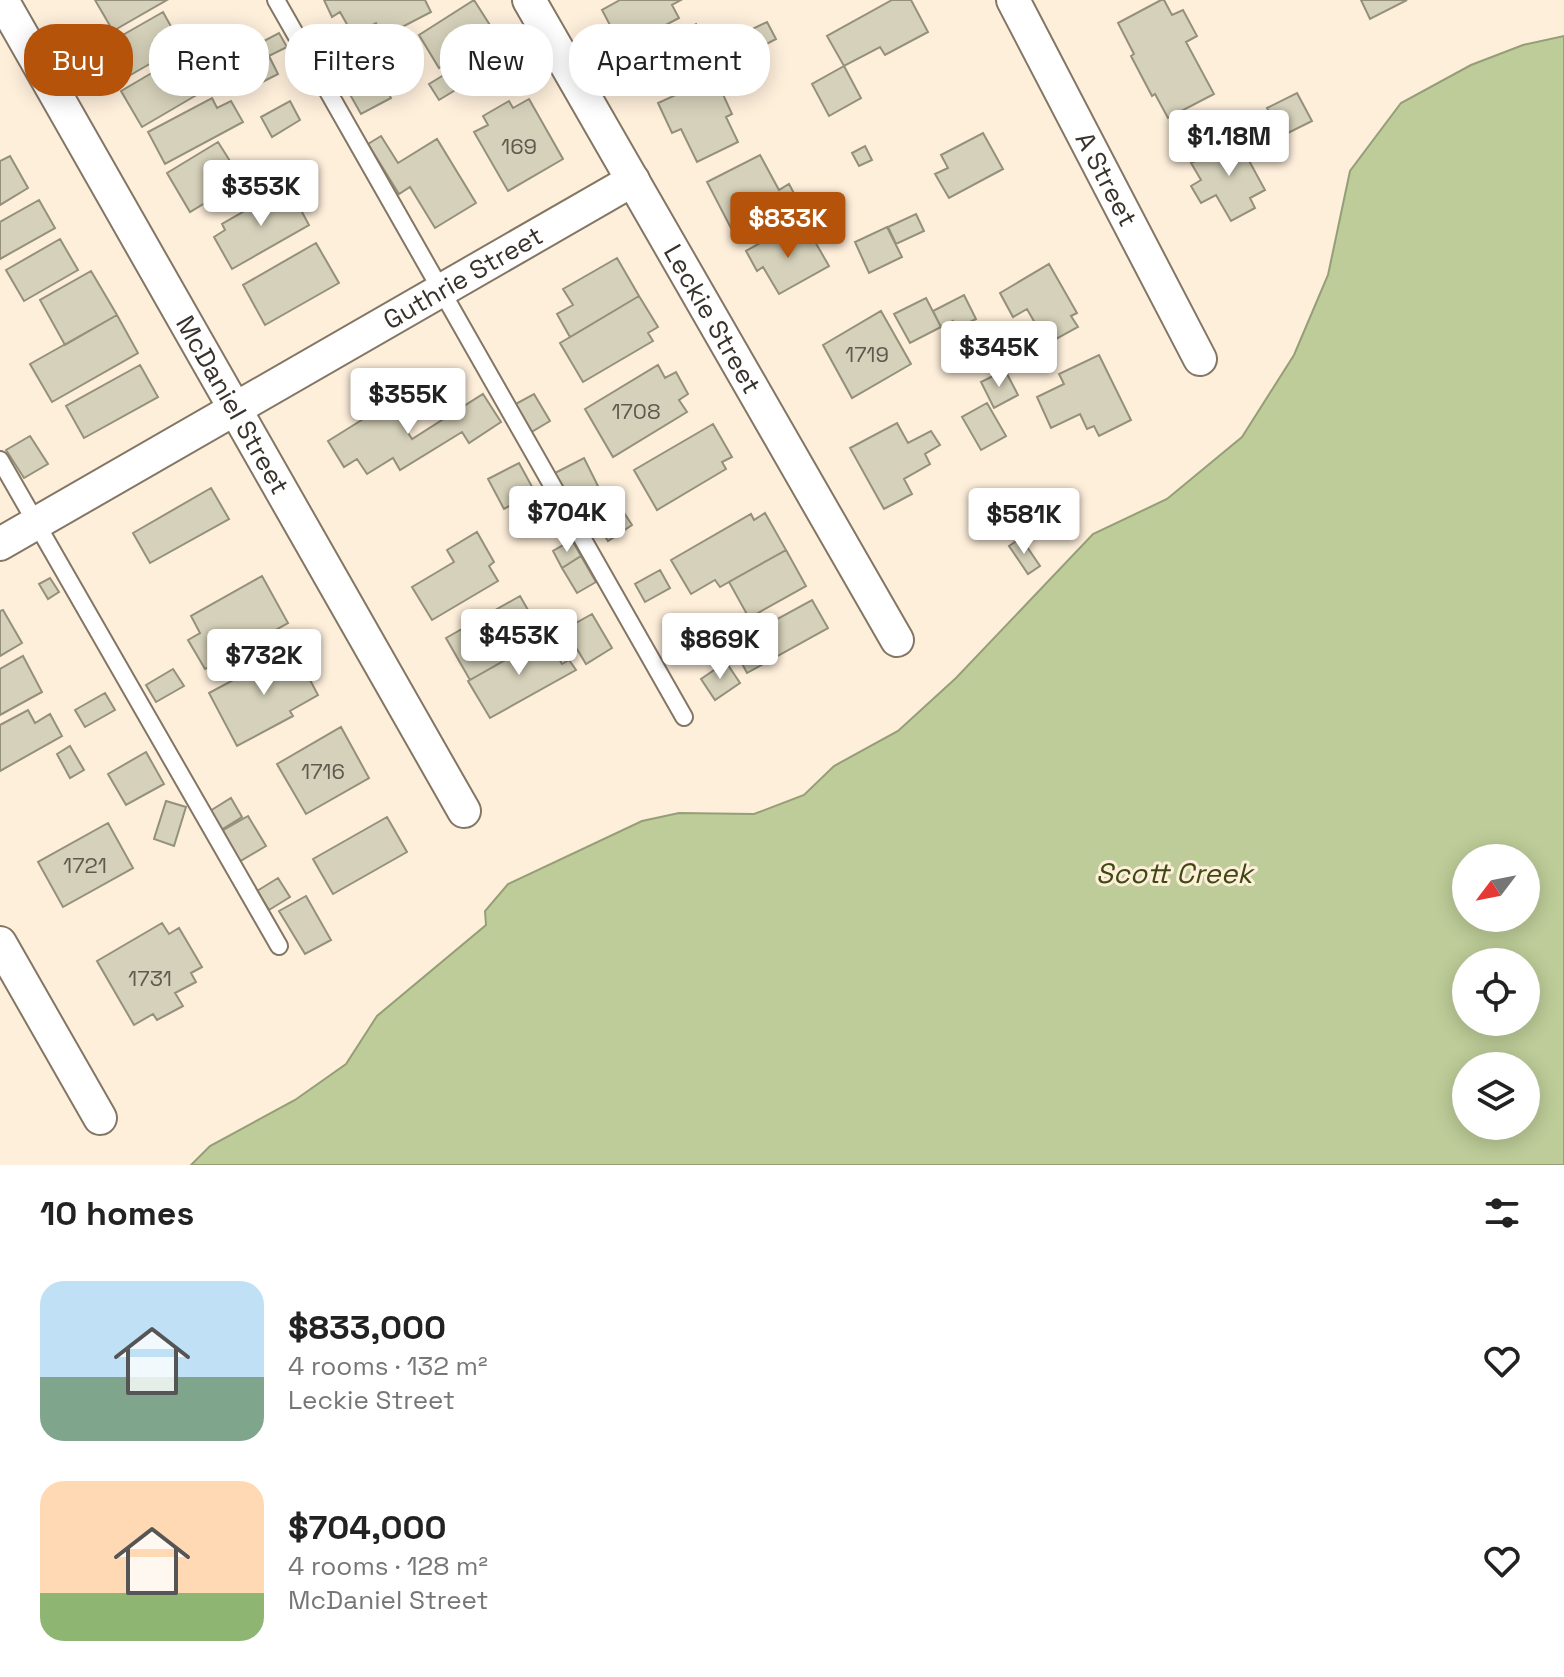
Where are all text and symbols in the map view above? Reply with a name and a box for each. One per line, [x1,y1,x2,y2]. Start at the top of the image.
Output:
chip: Buy [24,24,133,96]
chip: Rent [149,24,269,96]
chip: Filters [285,24,424,96]
chip: New [440,24,553,96]
chip: Apartment [569,24,770,96]
pin: $1.18M [1164,110,1294,178]
text: $1.18M [1187,119,1271,153]
street label: A Street [1068,126,1145,232]
house number: 169 [501,132,537,160]
pin: $353K [205,160,317,228]
text: $353K [221,169,301,203]
pin: $833K [732,192,844,260]
text: $833K [748,201,828,235]
street label: Guthrie Street [377,218,549,337]
street label: Leckie Street [656,238,769,400]
street label: McDaniel Street [168,309,297,500]
pin: $345K [943,321,1055,389]
text: $345K [959,330,1039,364]
house number: 1719 [845,340,889,368]
pin: $355K [352,368,464,436]
text: $355K [368,377,448,411]
house number: 1708 [611,397,661,425]
pin: $704K [511,486,623,554]
pin: $581K [968,488,1080,556]
text: $704K [527,495,607,529]
text: $581K [987,497,1061,531]
pin: $453K [463,609,575,677]
pin: $869K [664,613,776,681]
text: $453K [479,618,559,652]
text: $869K [680,622,760,656]
pin: $732K [208,629,320,697]
text: $732K [225,638,303,672]
house number: 1716 [301,757,345,785]
north arrow [1452,844,1540,932]
map controls [1452,844,1540,1140]
house number: 1721 [63,851,107,879]
water label: Scott Creek [1096,855,1255,891]
button: locate [1452,948,1540,1036]
house number: 1731 [128,964,172,992]
button: layers [1452,1052,1540,1140]
icon: filters [1480,1191,1524,1235]
text: 10 homes [40,1192,194,1235]
text: $833,000 [288,1306,446,1349]
icon: home [104,1313,200,1409]
icon: heart [1480,1339,1524,1383]
text: 4 rooms · 132 m² [288,1349,488,1383]
text: Leckie Street [288,1383,455,1417]
text: $704,000 [288,1506,447,1549]
icon: home [104,1513,200,1609]
icon: heart [1480,1539,1524,1583]
text: 4 rooms · 128 m² [288,1549,488,1583]
text: McDaniel Street [288,1583,488,1617]

